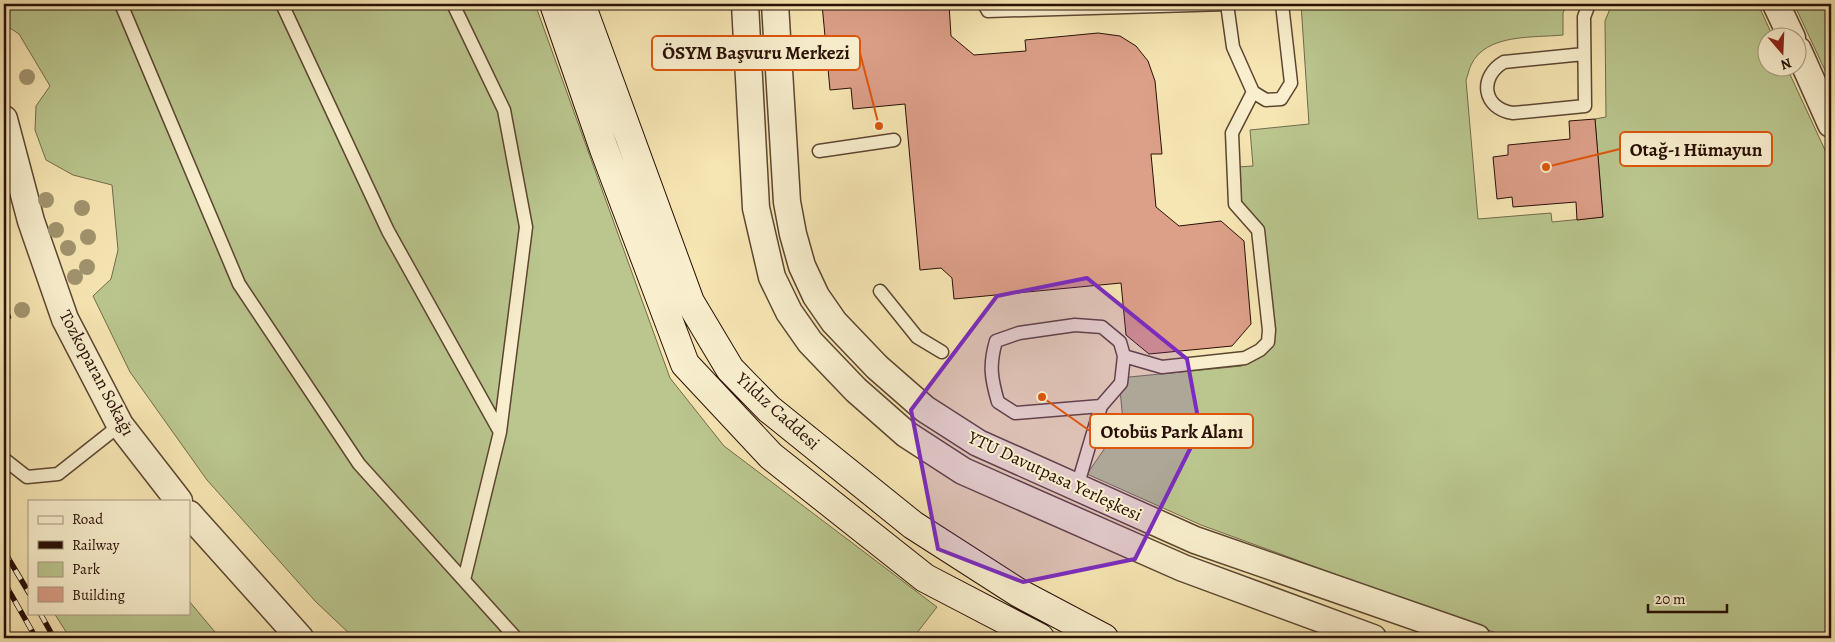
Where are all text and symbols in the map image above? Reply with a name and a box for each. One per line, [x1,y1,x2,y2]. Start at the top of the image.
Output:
north arrow [1758,28,1808,78]
callout: ÖSYM Başvuru Merkezi [652,36,860,70]
text: ÖSYM Başvuru Merkezi [662,40,850,66]
text: N [1778,53,1794,74]
callout: Otağ-ı Hümayun [1620,132,1772,166]
text: Otağ-ı Hümayun [1630,137,1763,163]
street label: Tozkoparan Sokağı [54,306,140,440]
street label: Yıldız Caddesi [730,366,825,455]
callout: Otobüs Park Alanı [1090,414,1253,448]
text: Otobüs Park Alanı [1101,419,1244,445]
street label: YTU Davutpasa Yerleşkesi [963,425,1146,527]
legend [28,500,190,614]
text: Road [72,509,104,529]
text: Railway [72,535,120,555]
text: Park [72,559,101,579]
scale bar [1648,582,1726,614]
text: Building [72,585,125,605]
text: 20 m [1655,589,1686,609]

